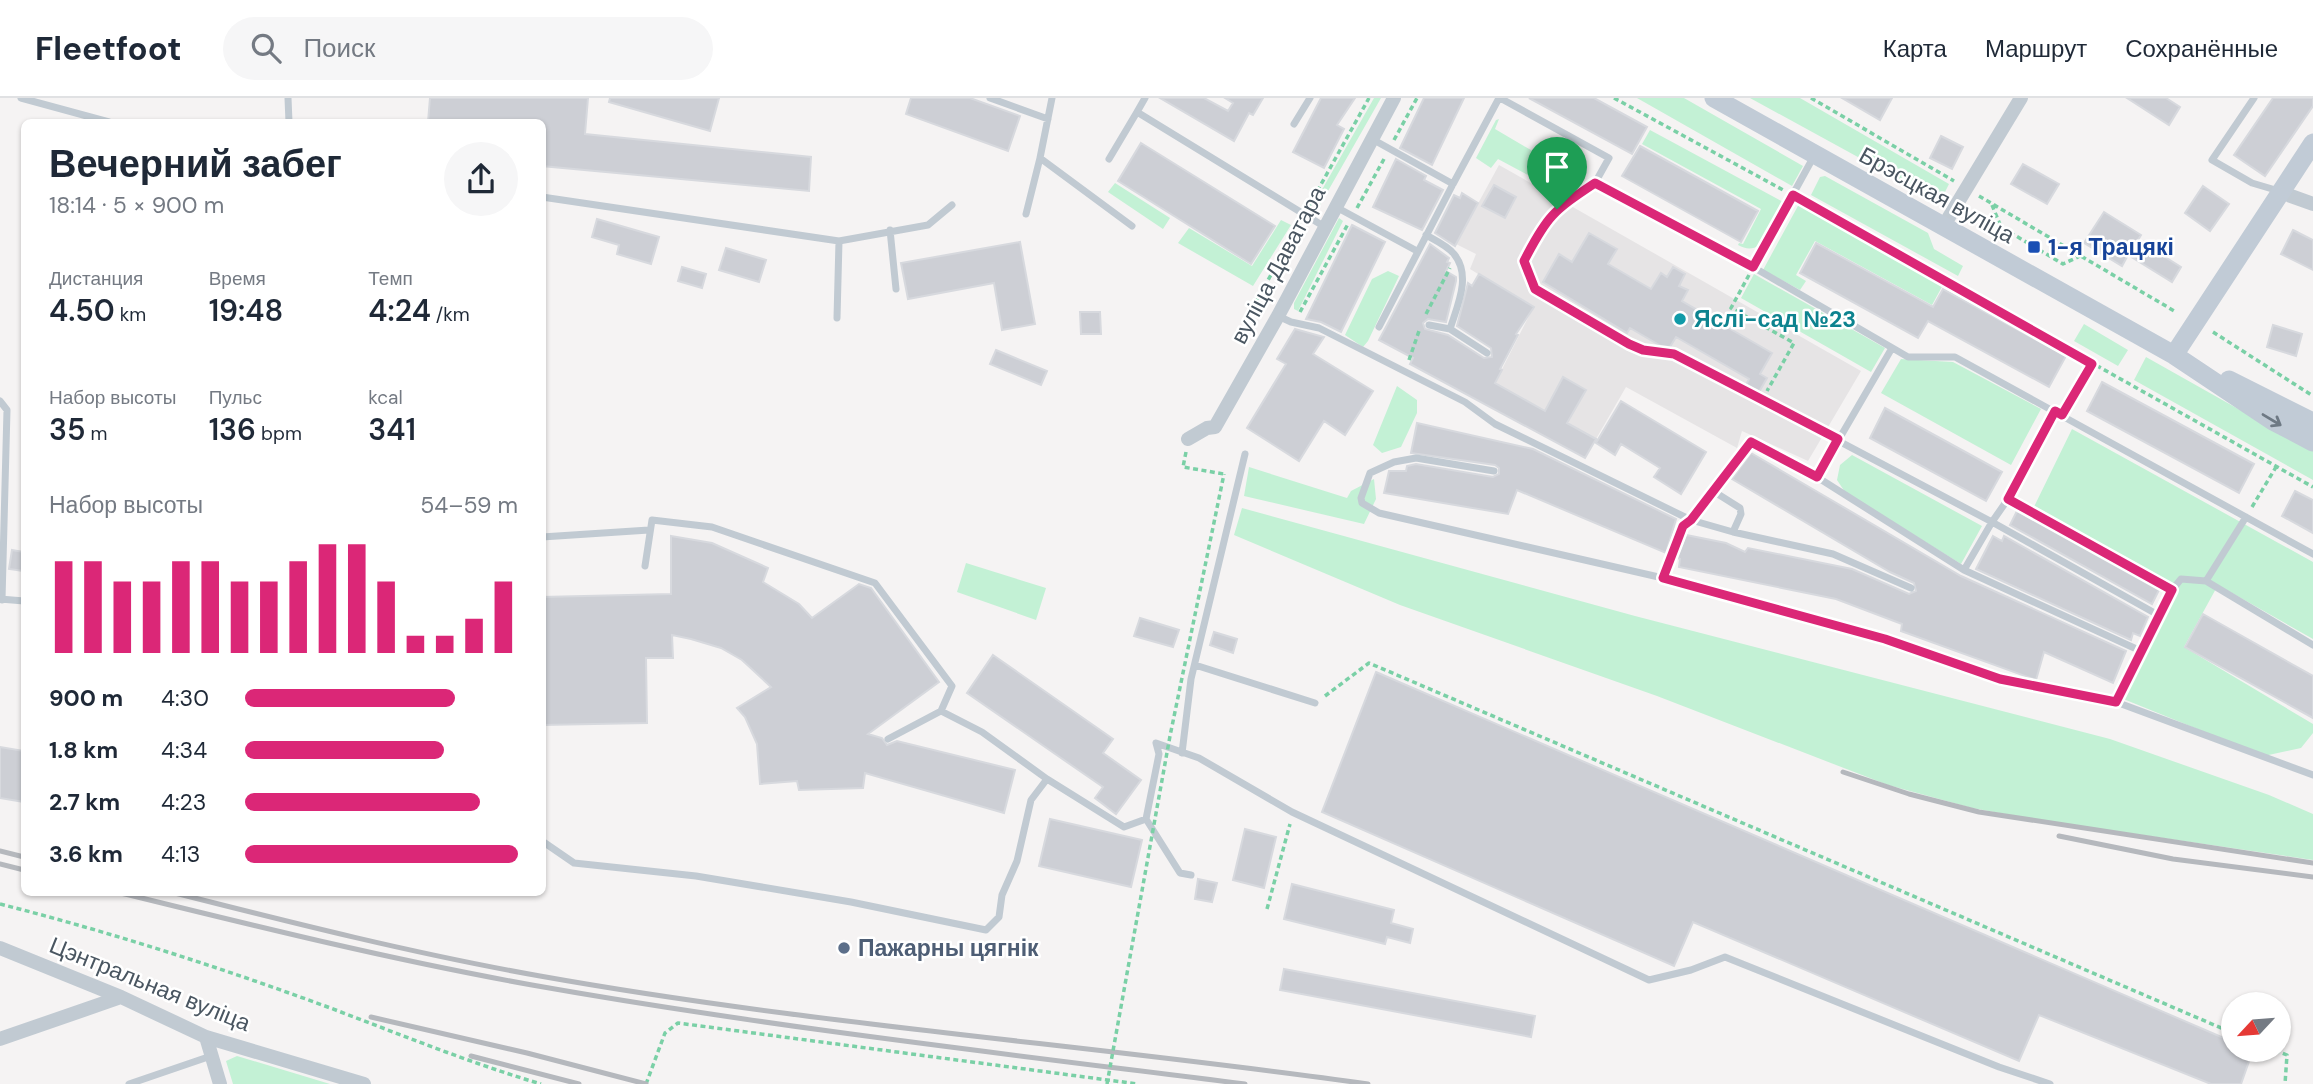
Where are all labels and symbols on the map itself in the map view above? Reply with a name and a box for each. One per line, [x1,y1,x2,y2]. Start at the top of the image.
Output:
pin [1527,137,1587,209]
street label: Брэсцкая вуліца [1854,140,2020,250]
street label: вуліца Даватара [1224,181,1332,349]
place label: 1-я Трацякі [2048,232,2174,262]
marker: 1-я Трацякі [2026,239,2042,255]
place label: Яслі-сад №23 [1694,304,1856,334]
marker: Яслі-сад №23 [1672,311,1688,327]
one-way arrow [2261,413,2281,427]
street label: Цэнтральная вуліца [45,930,255,1038]
place label: Пажарны цягнік [858,933,1039,963]
marker: Пажарны цягнік [836,940,852,956]
north arrow [2221,992,2291,1062]

